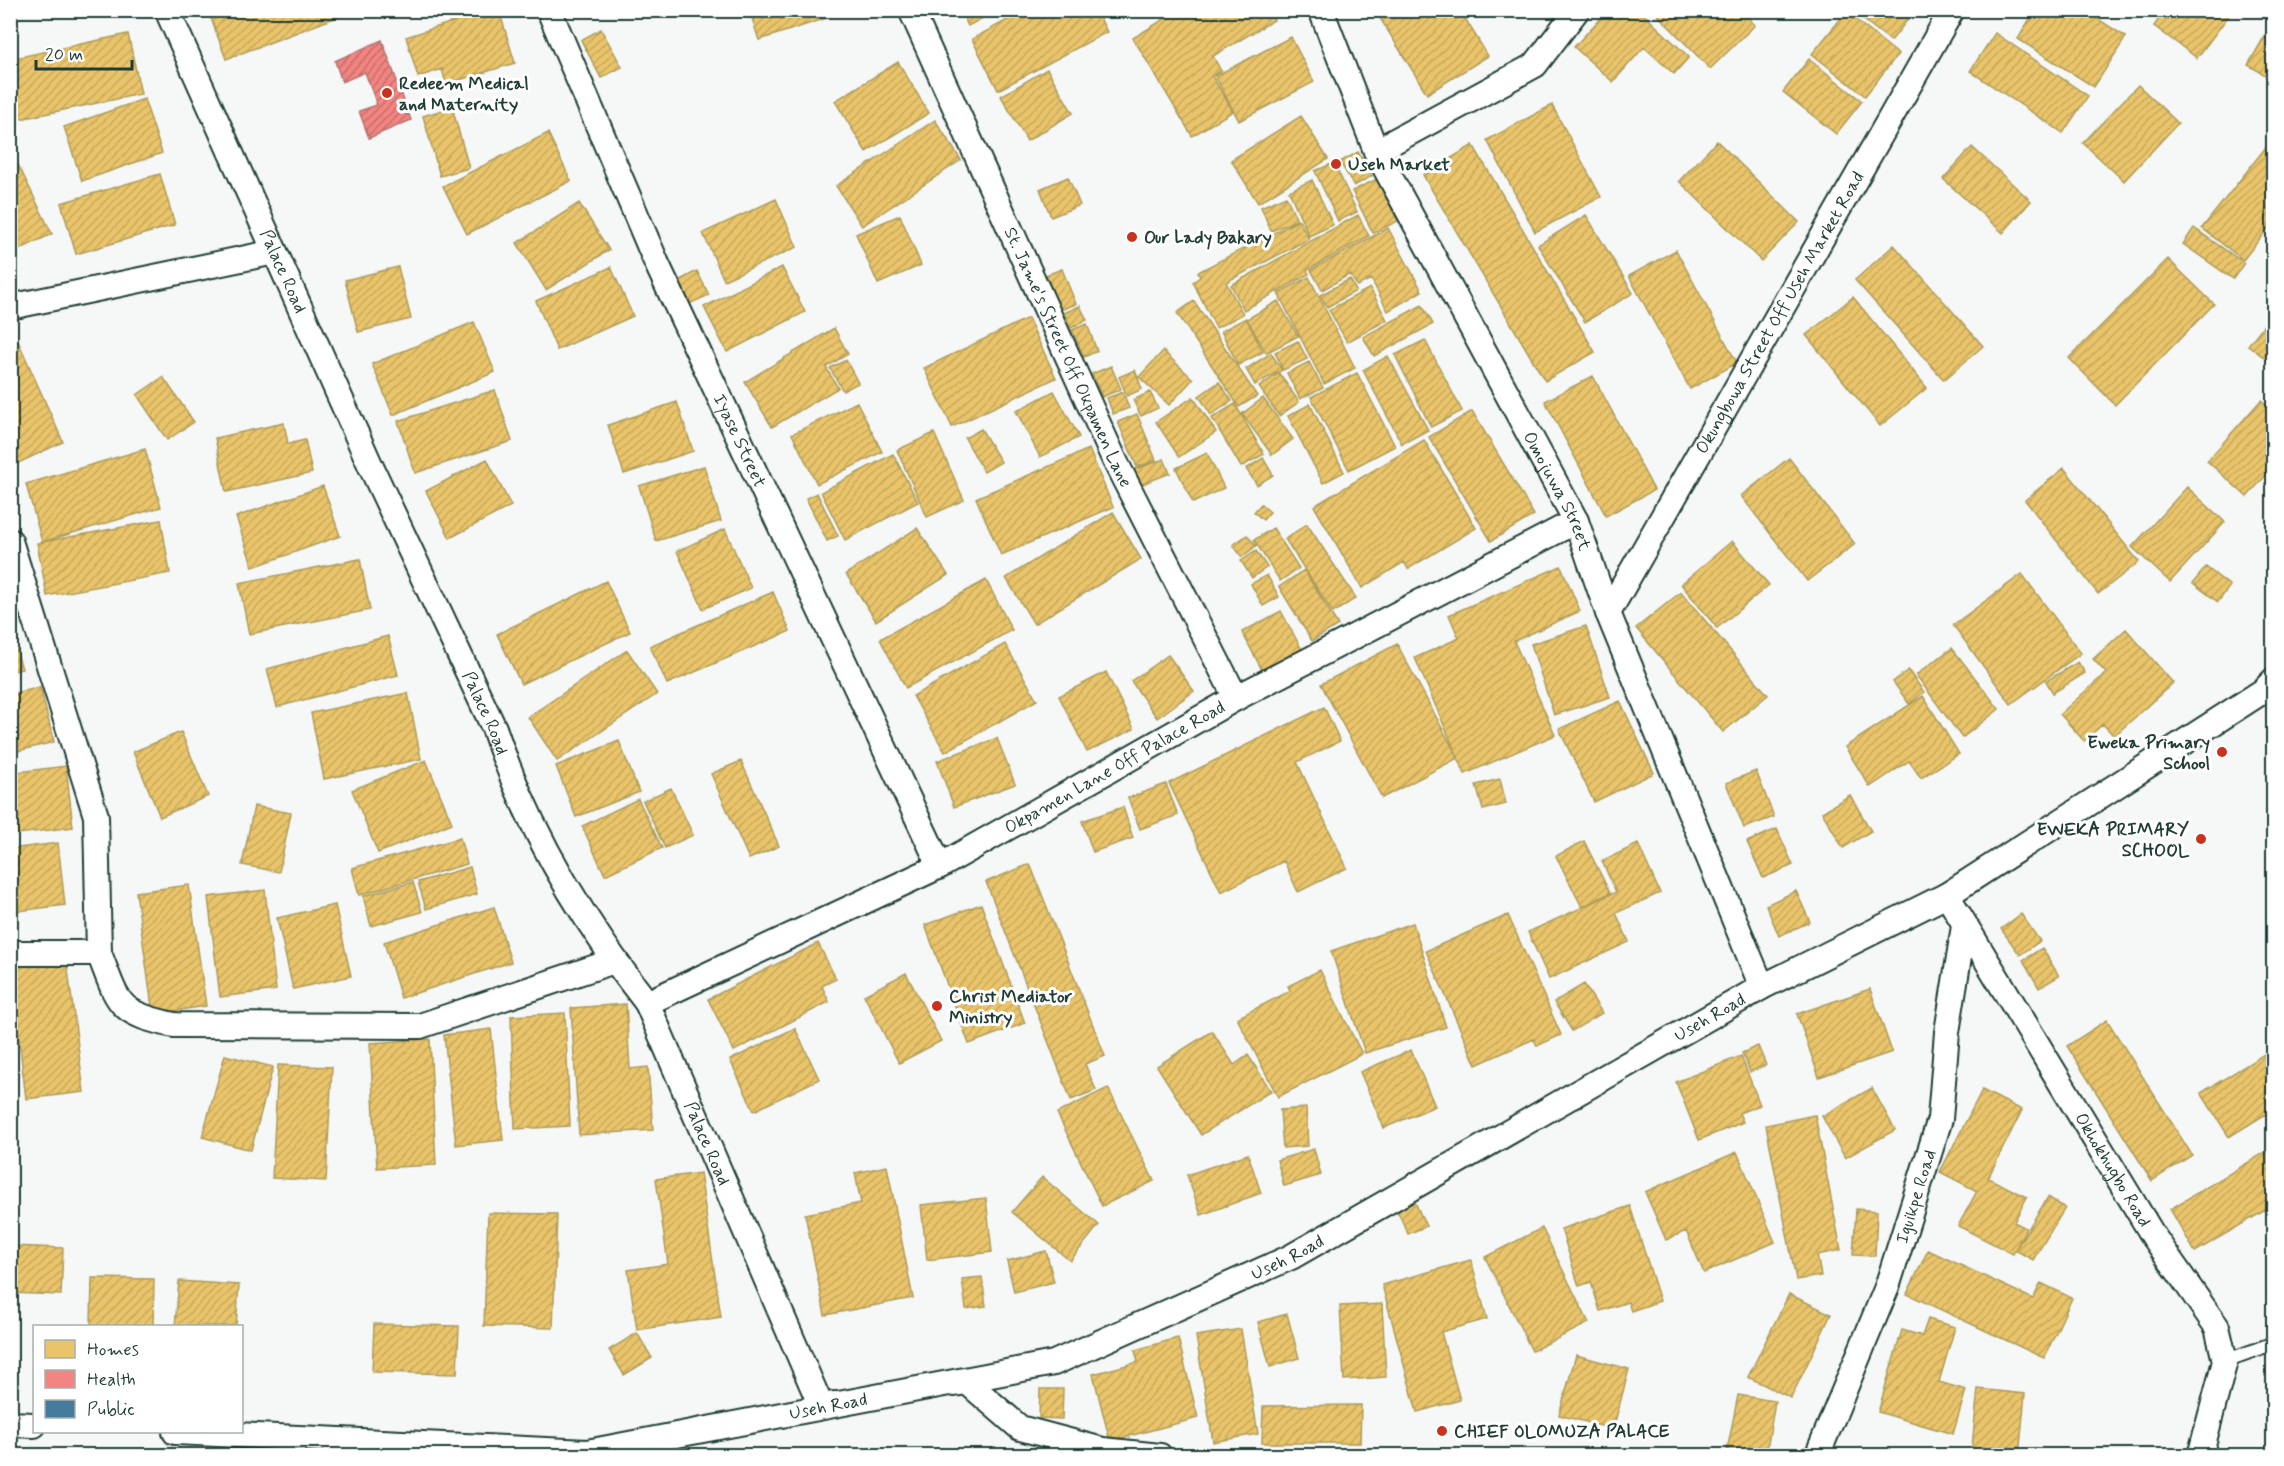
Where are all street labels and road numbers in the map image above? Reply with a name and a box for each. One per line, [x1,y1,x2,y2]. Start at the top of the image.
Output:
street label: Okungbowa Street Off Useh Market Road [1690,167,1870,459]
street label: St. Jame's Street Off Okpamen Lane [998,223,1137,492]
street label: Palace Road [254,226,312,317]
street label: Iyase Street [707,390,771,492]
street label: Omojuwa Street [1517,428,1597,554]
street label: Palace Road [456,668,513,759]
street label: Okpamen Lane Off Palace Road [1000,696,1230,840]
street label: Useh Road [1670,988,1750,1048]
street label: Palace Road [678,1098,735,1189]
street label: Okhokhugbo Road [2068,1108,2156,1232]
street label: Iguikpe Road [1891,1147,1943,1246]
street label: Useh Road [1247,1230,1329,1286]
street label: Useh Road [787,1388,869,1426]

